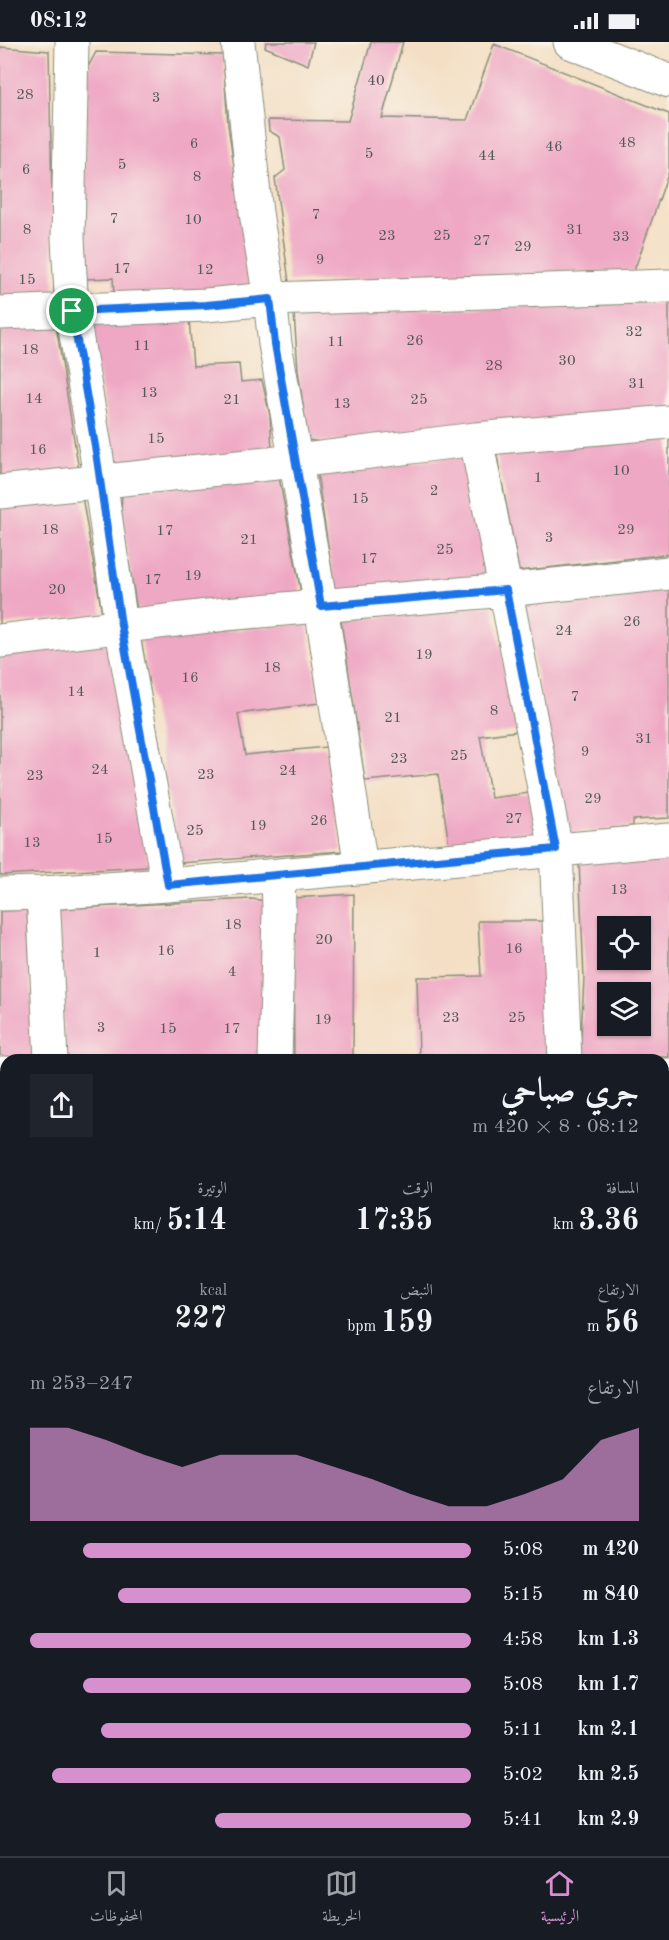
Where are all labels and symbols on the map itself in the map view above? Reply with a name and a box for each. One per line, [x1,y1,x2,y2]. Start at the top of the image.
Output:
house number: 40 [367,74,385,89]
house number: 28 [16,88,34,103]
house number: 3 [152,91,160,106]
house number: 48 [618,136,636,151]
house number: 6 [190,137,198,152]
house number: 46 [545,140,563,155]
house number: 5 [365,147,373,162]
house number: 44 [478,149,496,164]
house number: 5 [118,158,126,173]
house number: 6 [22,163,30,178]
house number: 8 [193,170,201,185]
house number: 7 [312,208,320,223]
house number: 7 [110,212,118,227]
house number: 10 [184,213,202,228]
house number: 8 [23,223,31,238]
house number: 31 [566,223,584,238]
house number: 23 [378,229,396,244]
house number: 25 [433,229,451,244]
house number: 33 [612,230,630,245]
house number: 27 [473,234,491,249]
house number: 29 [514,240,532,255]
house number: 9 [316,253,324,268]
house number: 17 [113,262,131,277]
house number: 12 [196,263,214,278]
house number: 15 [18,273,36,288]
pin [46,285,97,336]
house number: 32 [625,325,643,340]
house number: 26 [406,334,424,349]
house number: 11 [327,335,345,350]
house number: 11 [133,339,151,354]
house number: 18 [21,343,39,358]
house number: 30 [558,354,576,369]
house number: 28 [485,359,503,374]
house number: 31 [628,377,646,392]
house number: 13 [140,386,158,401]
house number: 14 [25,392,43,407]
house number: 21 [223,393,241,408]
house number: 25 [410,393,428,408]
house number: 13 [333,397,351,412]
house number: 15 [147,432,165,447]
house number: 16 [29,443,47,458]
house number: 10 [612,464,630,479]
house number: 1 [534,471,542,486]
house number: 2 [430,484,438,499]
house number: 15 [351,492,369,507]
house number: 18 [41,523,59,538]
house number: 29 [617,523,635,538]
house number: 17 [156,524,174,539]
house number: 3 [545,531,553,546]
house number: 21 [240,533,258,548]
house number: 25 [436,543,454,558]
house number: 17 [360,552,378,567]
house number: 19 [184,569,202,584]
house number: 17 [144,573,162,588]
house number: 20 [48,583,66,598]
house number: 26 [623,615,641,630]
house number: 24 [555,624,573,639]
house number: 19 [415,648,433,663]
house number: 18 [263,661,281,676]
house number: 16 [181,671,199,686]
house number: 14 [67,685,85,700]
house number: 7 [571,690,579,705]
house number: 8 [490,704,498,719]
house number: 21 [384,711,402,726]
house number: 31 [635,732,653,747]
house number: 9 [581,745,589,760]
house number: 25 [450,749,468,764]
house number: 23 [390,752,408,767]
house number: 24 [91,763,109,778]
house number: 24 [279,764,297,779]
house number: 23 [197,768,215,783]
house number: 23 [26,769,44,784]
house number: 29 [584,792,602,807]
house number: 27 [505,812,523,827]
house number: 26 [310,814,328,829]
house number: 19 [249,819,267,834]
house number: 25 [186,824,204,839]
house number: 15 [95,832,113,847]
house number: 13 [23,836,41,851]
house number: 13 [610,883,628,898]
house number: 18 [224,918,242,933]
house number: 20 [315,933,333,948]
house number: 16 [505,942,523,957]
house number: 16 [157,944,175,959]
house number: 1 [93,946,101,961]
house number: 4 [228,965,236,980]
house number: 23 [442,1011,460,1026]
house number: 25 [508,1011,526,1026]
house number: 19 [314,1013,332,1028]
house number: 3 [97,1021,105,1036]
house number: 15 [159,1022,177,1037]
house number: 17 [223,1022,241,1037]

